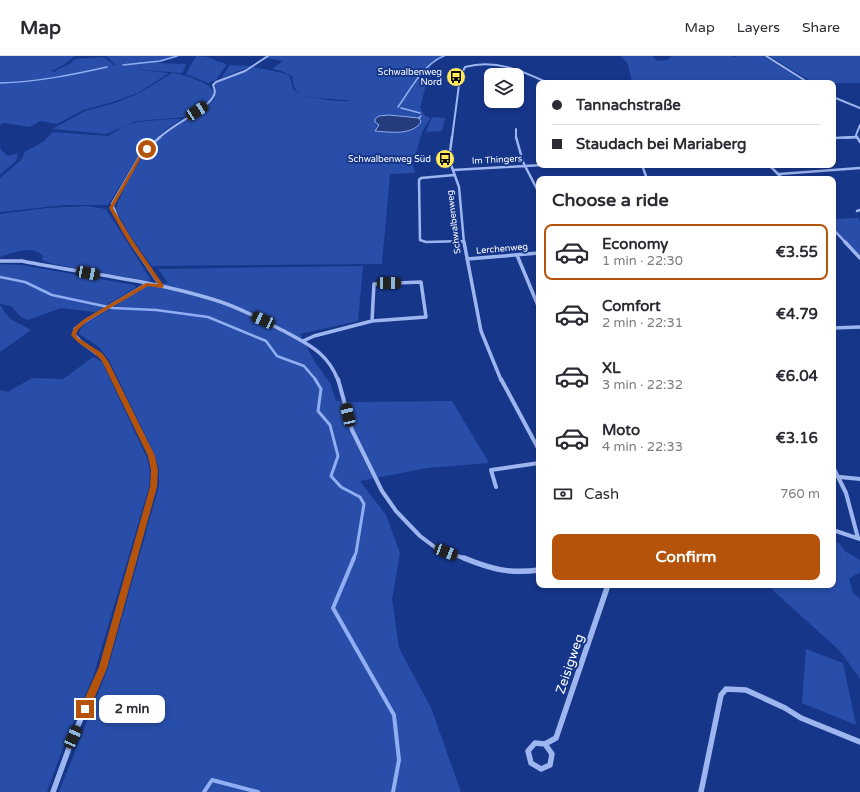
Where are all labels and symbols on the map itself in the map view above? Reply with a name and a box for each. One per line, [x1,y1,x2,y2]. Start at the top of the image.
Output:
bus stop icon: Schwalbenweg Nord [445,66,467,88]
place label: Schwalbenweg Nord [378,67,442,88]
car [184,99,210,123]
route start [138,140,156,158]
bus stop icon: Schwalbenweg Süd [434,148,456,170]
street label: Im Thingers [472,153,522,167]
place label: Schwalbenweg Süd [348,154,431,165]
street label: Schwalbenweg [445,189,463,255]
street label: Lerchenweg [476,241,528,257]
car [75,265,101,281]
car [377,277,401,289]
car [250,310,276,330]
car [339,402,357,428]
car [433,542,459,562]
street label: Zeisigweg [552,632,588,696]
callout: 2 min [99,695,165,723]
route end [76,700,94,718]
car [63,724,83,750]

